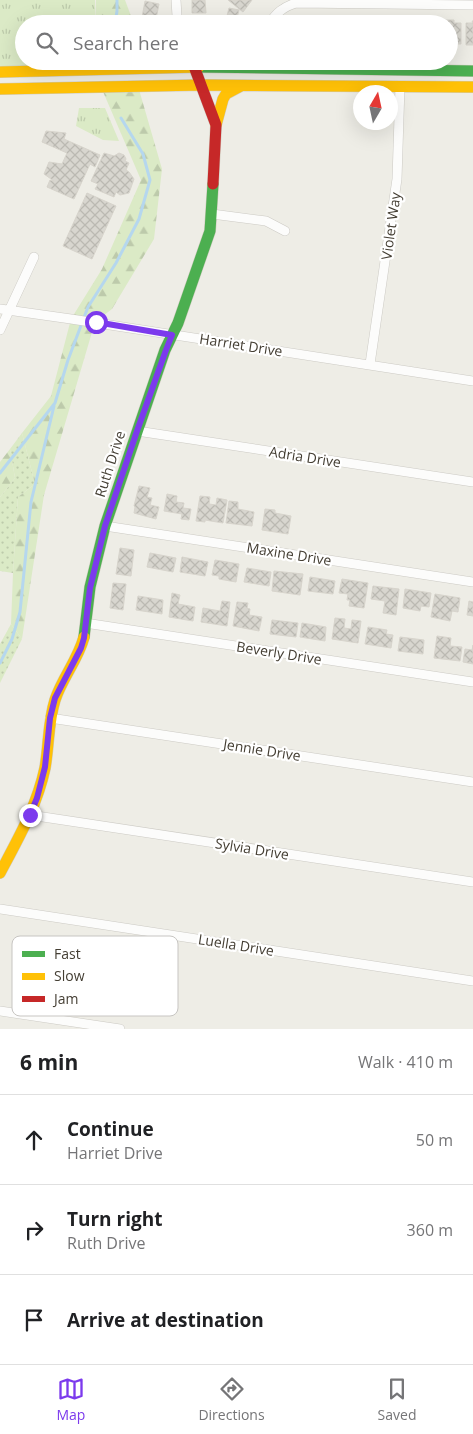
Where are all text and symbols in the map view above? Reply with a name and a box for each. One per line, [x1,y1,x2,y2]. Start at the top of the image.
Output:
search box [15,15,458,70]
icon: search [33,29,61,57]
text: Search here [73,30,179,56]
north arrow [353,85,398,130]
street label: Violet Way [376,190,405,261]
route start [85,311,108,334]
street label: Harriet Drive [198,329,284,360]
street label: Ruth Drive [90,428,129,499]
street label: Adria Drive [268,441,342,472]
street label: Maxine Drive [245,537,333,570]
street label: Beverly Drive [235,636,323,669]
street label: Jennie Drive [220,734,302,765]
route end [19,804,42,827]
street label: Sylvia Drive [214,833,290,864]
street label: Luella Drive [197,929,275,960]
legend [12,936,178,1016]
text: Fast [54,944,81,963]
text: Slow [54,966,85,985]
text: Jam [52,989,79,1008]
text: 6 min [20,1048,78,1076]
text: Walk · 410 m [358,1051,453,1073]
text: Continue [67,1116,154,1142]
icon: ahead [20,1126,48,1154]
text: 50 m [416,1129,453,1151]
text: Harriet Drive [67,1142,163,1164]
text: Turn right [67,1206,162,1232]
icon: right [20,1216,48,1244]
text: 360 m [407,1219,453,1241]
text: Ruth Drive [67,1232,146,1254]
icon: arrive [20,1306,48,1334]
text: Arrive at destination [67,1307,264,1333]
tab: Map [56,1375,85,1424]
tab: Directions [198,1375,265,1424]
tab: Saved [378,1375,416,1424]

